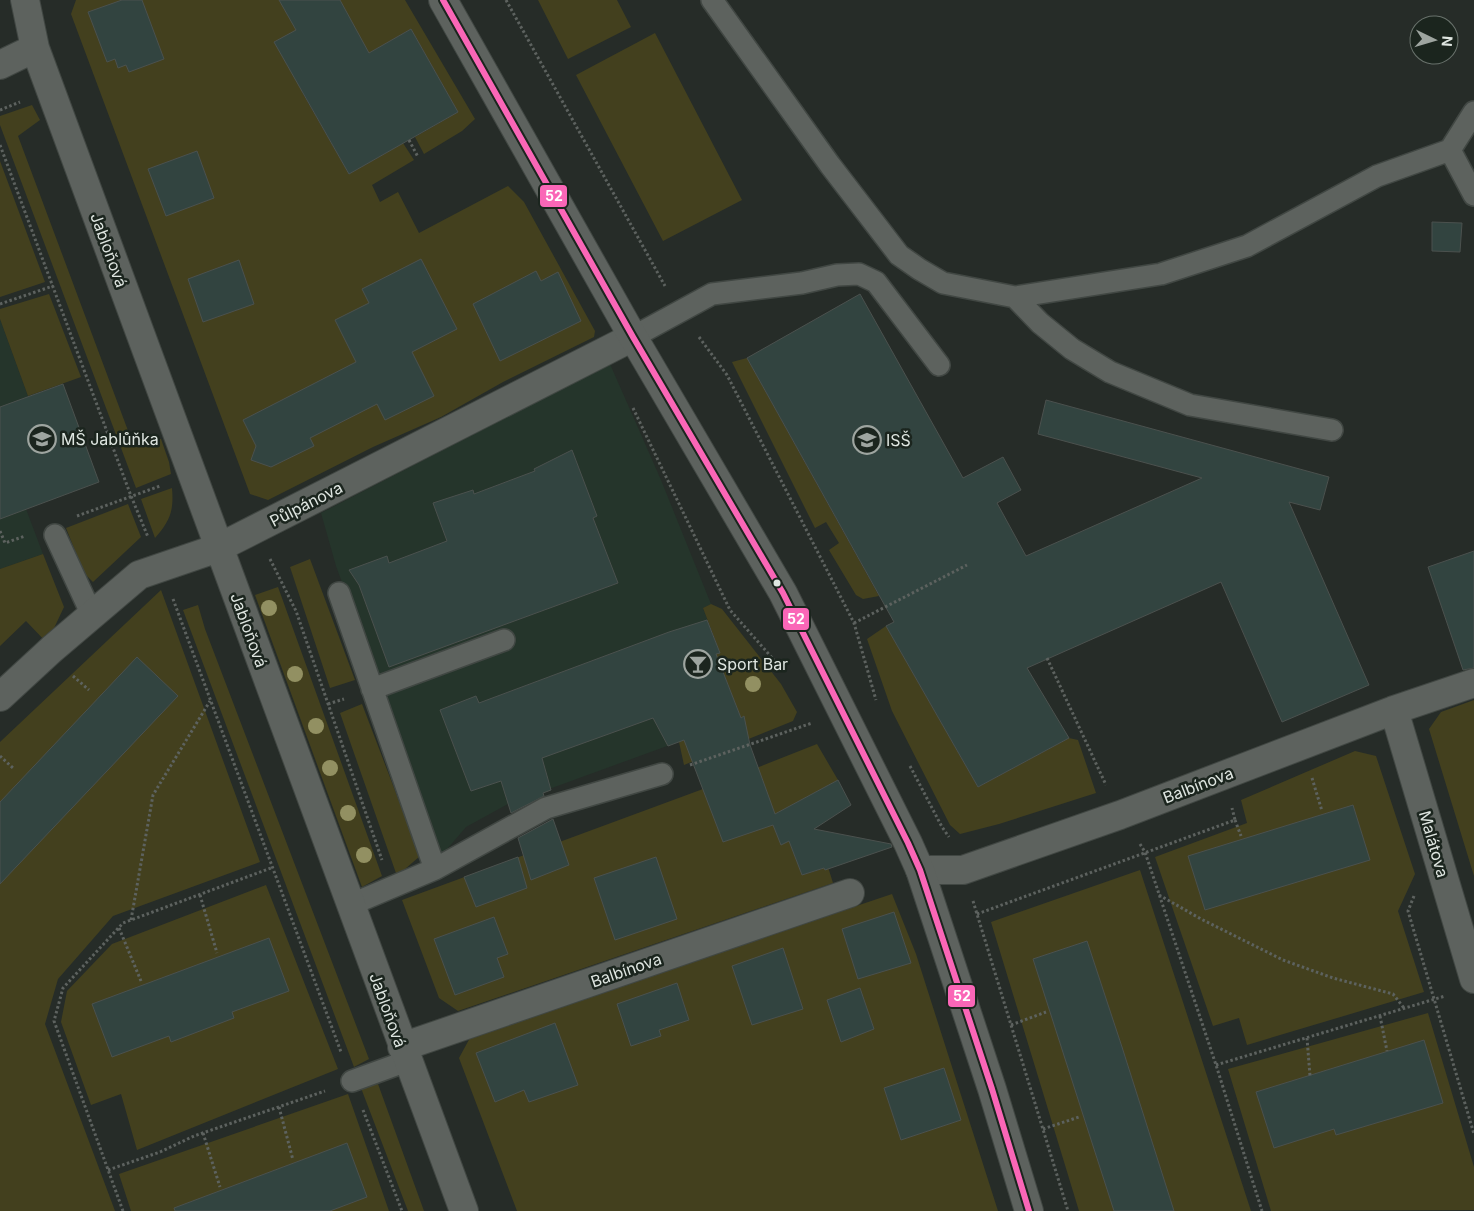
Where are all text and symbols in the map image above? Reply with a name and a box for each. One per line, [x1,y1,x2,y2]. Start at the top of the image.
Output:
north arrow [1409,15,1459,65]
text: N [1439,35,1456,47]
line badge: 52 [539,184,568,208]
text: 52 [545,187,563,204]
street label: Jabloňová [86,210,132,290]
school or university icon: MŠ Jablůňka [27,424,57,454]
school or university icon: ISŠ [852,425,882,455]
place label: MŠ Jablůňka [61,429,159,449]
place label: ISŠ [886,430,911,450]
street label: Půlpánova [266,477,346,531]
unlabelled marker [772,578,782,588]
street label: Jabloňová [226,590,272,670]
line badge: 52 [782,607,810,631]
text: 52 [787,610,805,627]
bar icon: Sport Bar [683,649,713,679]
place label: Sport Bar [717,654,788,674]
street label: Balbínova [1160,762,1236,808]
street label: Malátova [1415,808,1453,880]
street label: Balbínova [588,949,664,991]
street label: Jabloňová [365,970,411,1050]
line badge: 52 [947,984,976,1008]
text: 52 [953,987,971,1004]

